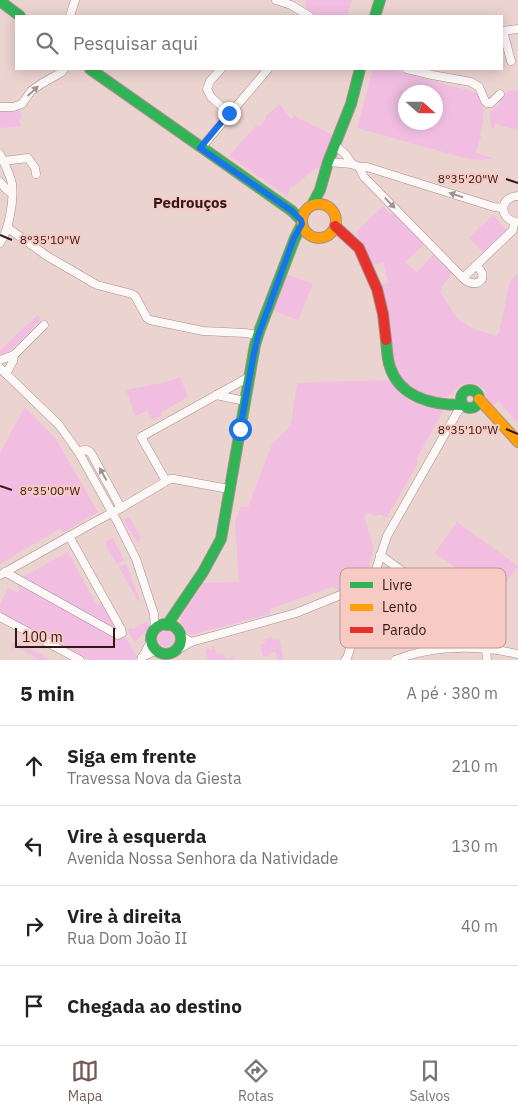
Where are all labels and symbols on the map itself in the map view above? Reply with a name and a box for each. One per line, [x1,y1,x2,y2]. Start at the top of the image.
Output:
one-way arrow [26,85,38,97]
north arrow [398,85,443,130]
route end [218,102,241,125]
text: 8°35'20"W [438,171,499,186]
one-way arrow [449,191,464,199]
district label: Pedrouços [153,193,228,212]
one-way arrow [384,197,396,209]
text: 8°35'10"W [20,232,81,247]
route start [229,418,252,441]
text: 8°35'10"W [438,422,499,437]
one-way arrow [98,468,107,481]
text: 8°35'00"W [20,483,81,498]
legend [340,568,506,648]
text: Livre [382,576,412,594]
text: Lento [382,598,417,616]
text: Parado [382,621,426,639]
scale bar [15,625,115,648]

